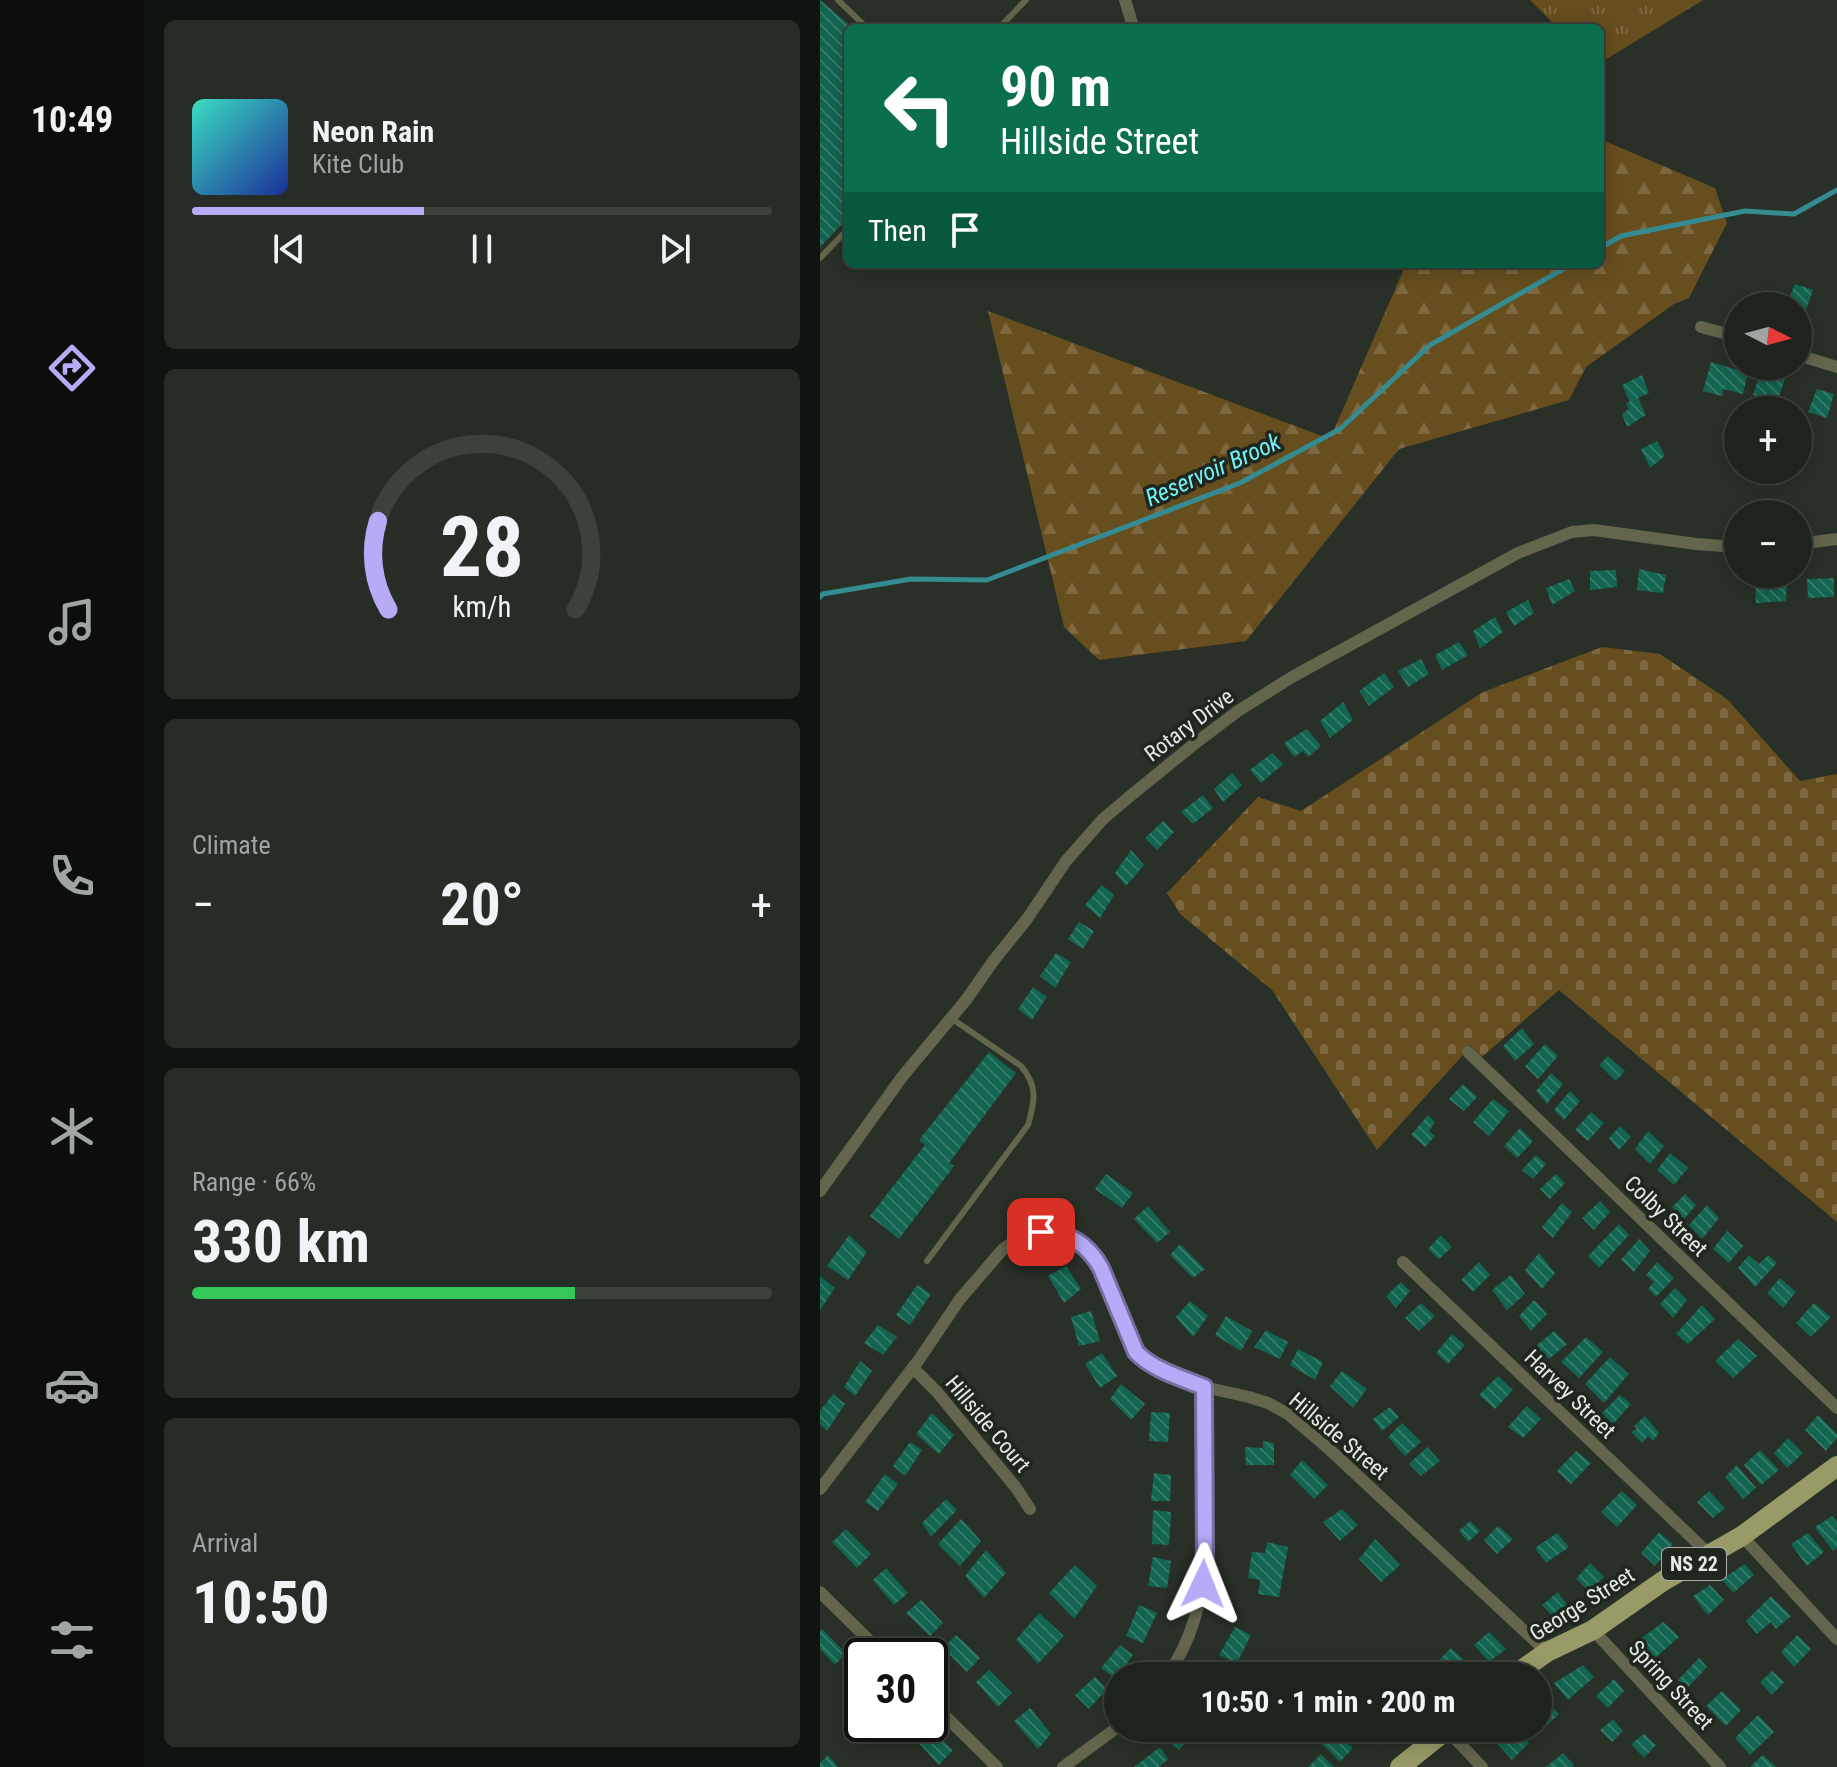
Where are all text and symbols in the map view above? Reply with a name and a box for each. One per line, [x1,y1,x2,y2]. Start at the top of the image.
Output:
text: 90 m [1000,54,1111,120]
icon: left [868,56,972,160]
text: 10:49 [31,99,113,141]
text: Neon Rain [312,114,434,149]
text: Hillside Street [1000,121,1199,163]
text: Kite Club [312,149,404,179]
icon: arrive [943,208,987,252]
text: Then [868,213,927,248]
icon: previous [267,227,311,271]
icon: pause [460,227,504,271]
icon: next [653,227,697,271]
north arrow [1724,292,1812,380]
map controls [1724,292,1812,588]
icon: directions [44,340,100,396]
button: + [1724,396,1812,484]
water label: Reservoir Brook [1141,428,1285,512]
text: 28 [440,499,524,596]
button: − [1724,500,1812,588]
text: km/h [453,590,511,624]
icon: music [44,594,100,650]
street label: Rotary Drive [1140,683,1238,767]
text: Climate [192,830,271,860]
icon: phone [44,848,100,904]
text: 20° [440,869,524,940]
text: − [192,879,214,931]
text: + [750,879,772,931]
icon: climate [44,1103,100,1159]
text: Range · 66% [192,1167,316,1197]
street label: Colby Street [1620,1171,1712,1261]
pin [1007,1198,1075,1266]
text: 330 km [192,1206,370,1277]
icon: arrive [1019,1210,1063,1254]
street label: Harvey Street [1519,1345,1621,1443]
icon: car [44,1357,100,1413]
street label: Hillside Court [940,1371,1036,1477]
street label: Hillside Street [1284,1387,1394,1485]
text: Arrival [192,1528,258,1558]
position arrow [1161,1542,1245,1626]
road number: NS 22 [1662,1548,1726,1580]
street label: George Street [1525,1562,1639,1646]
text: 10:50 [192,1567,330,1638]
icon: filters [44,1612,100,1668]
street label: Spring Street [1624,1635,1718,1735]
speed limit sign: 30 [844,1638,948,1742]
text: 10:50 · 1 min · 200 m [1201,1684,1455,1719]

